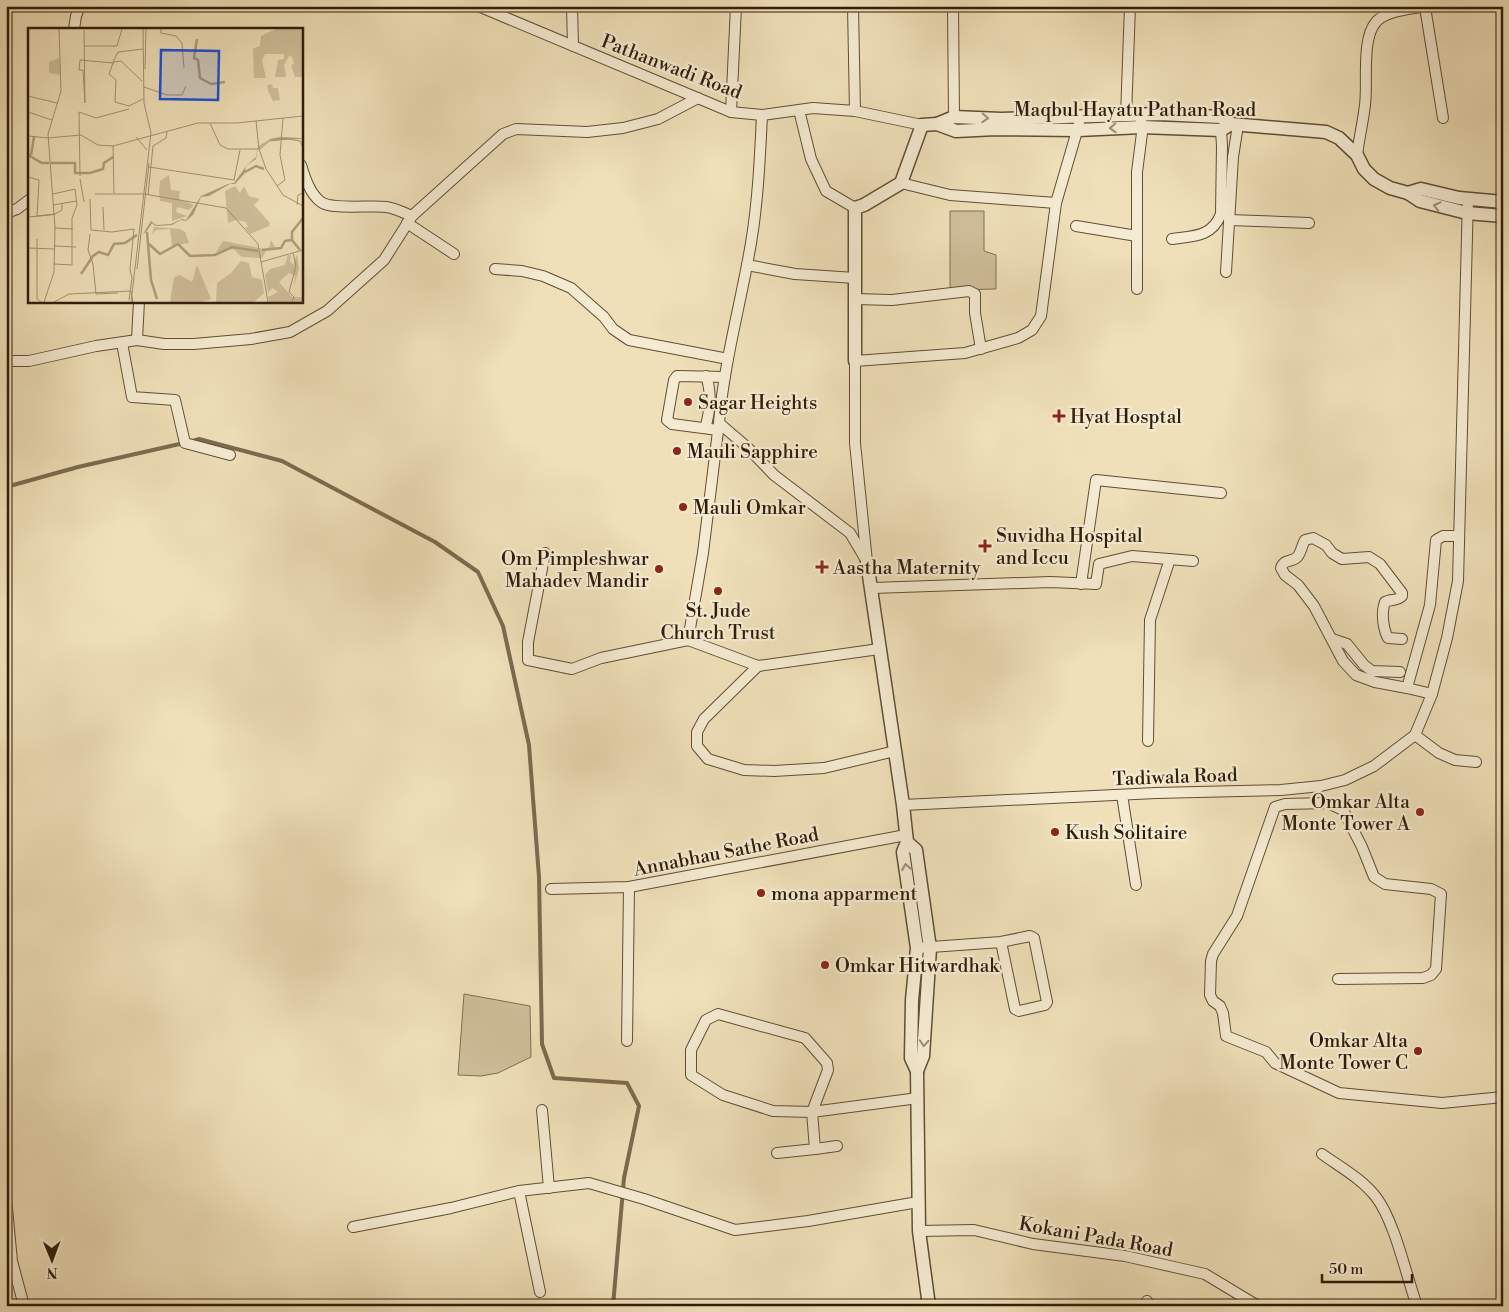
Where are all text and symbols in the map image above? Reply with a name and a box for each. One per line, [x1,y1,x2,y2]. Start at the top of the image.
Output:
inset map [28,28,302,302]
street label: Pathanwadi Road [598,29,746,105]
street label: Maqbul Hayatu Pathan Road [1014,98,1256,122]
one-way arrow [981,113,989,124]
one-way arrow [1109,123,1117,134]
one-way arrow [1433,201,1442,212]
place label: Sagar Heights [698,391,817,415]
marker: Sagar Heights [682,396,694,408]
place label: Hyat Hosptal [1070,405,1182,429]
marker: Hyat Hosptal [1052,409,1066,423]
place label: Mauli Sapphire [687,440,818,464]
marker: Mauli Sapphire [671,445,683,457]
place label: Mauli Omkar [693,496,806,520]
marker: Mauli Omkar [677,501,689,513]
place label: Suvidha Hospital and Iccu [996,524,1143,570]
marker: Suvidha Hospital and Iccu [978,539,992,553]
place label: Om Pimpleshwar Mahadev Mandir [501,547,649,593]
place label: Aastha Maternity [832,556,981,580]
marker: Aastha Maternity [815,560,829,574]
marker: Om Pimpleshwar Mahadev Mandir [653,563,665,575]
marker: St. Jude Church Trust [712,585,724,597]
place label: St. Jude Church Trust [660,599,776,645]
street label: Tadiwala Road [1112,763,1238,791]
place label: Omkar Alta Monte Tower A [1281,790,1411,836]
marker: Omkar Alta Monte Tower A [1414,806,1426,818]
place label: Kush Solitaire [1065,821,1187,845]
street label: Annabhau Sathe Road [631,822,821,882]
marker: Kush Solitaire [1049,826,1061,838]
one-way arrow [901,863,911,871]
place label: mona apparment [771,882,918,906]
marker: mona apparment [755,887,767,899]
place label: Omkar Hitwardhak [835,954,1000,978]
marker: Omkar Hitwardhak [819,959,831,971]
place label: Omkar Alta Monte Tower C [1279,1029,1408,1075]
one-way arrow [918,1039,929,1047]
marker: Omkar Alta Monte Tower C [1412,1045,1424,1057]
street label: Kokani Pada Road [1017,1212,1175,1262]
north arrow [28,1234,78,1284]
scale bar [1322,1252,1412,1284]
text: 50 m [1329,1260,1363,1279]
text: N [47,1263,58,1281]

